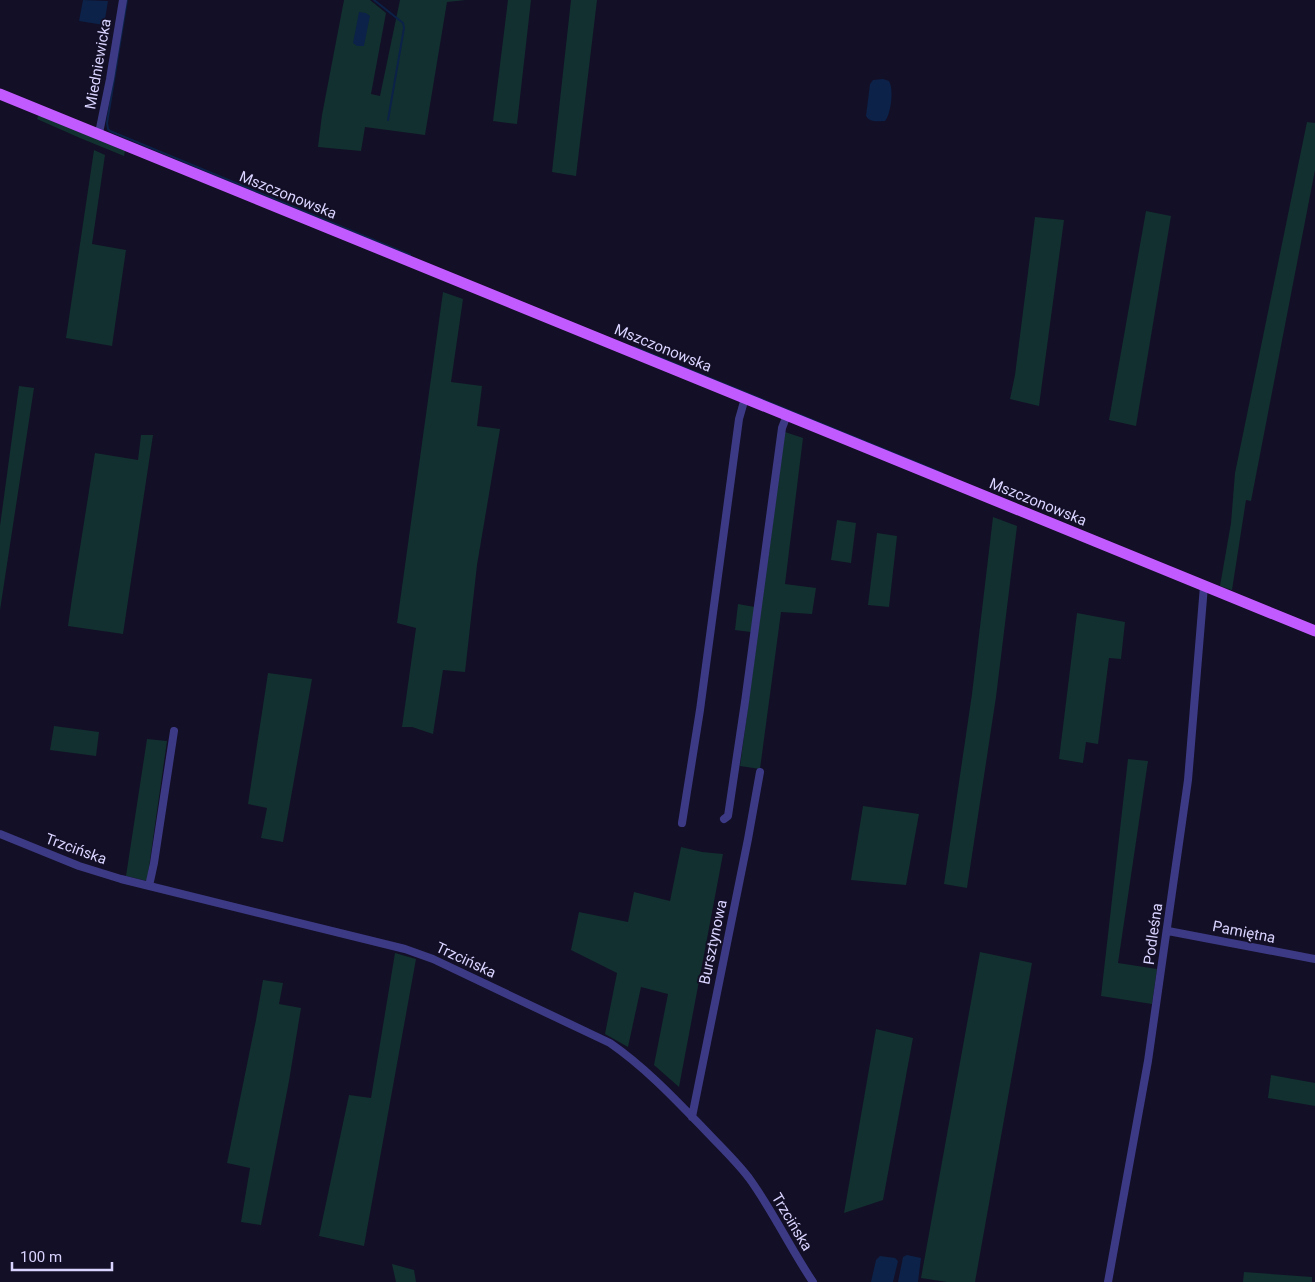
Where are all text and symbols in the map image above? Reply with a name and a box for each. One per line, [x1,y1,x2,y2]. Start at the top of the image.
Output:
street label: Miedniewicka [81,17,115,111]
street label: Mszczonowska [237,167,339,223]
street label: Mszczonowska [612,320,714,376]
street label: Mszczonowska [987,474,1089,530]
street label: Trzcińska [43,830,109,868]
street label: Bursztynowa [695,898,731,986]
street label: Podleśna [1140,902,1166,966]
street label: Pamiętna [1211,917,1277,947]
street label: Trzcińska [433,938,499,982]
street label: Trzcińska [768,1190,816,1254]
scale bar [12,1240,112,1272]
text: 100 m [20,1248,62,1266]

